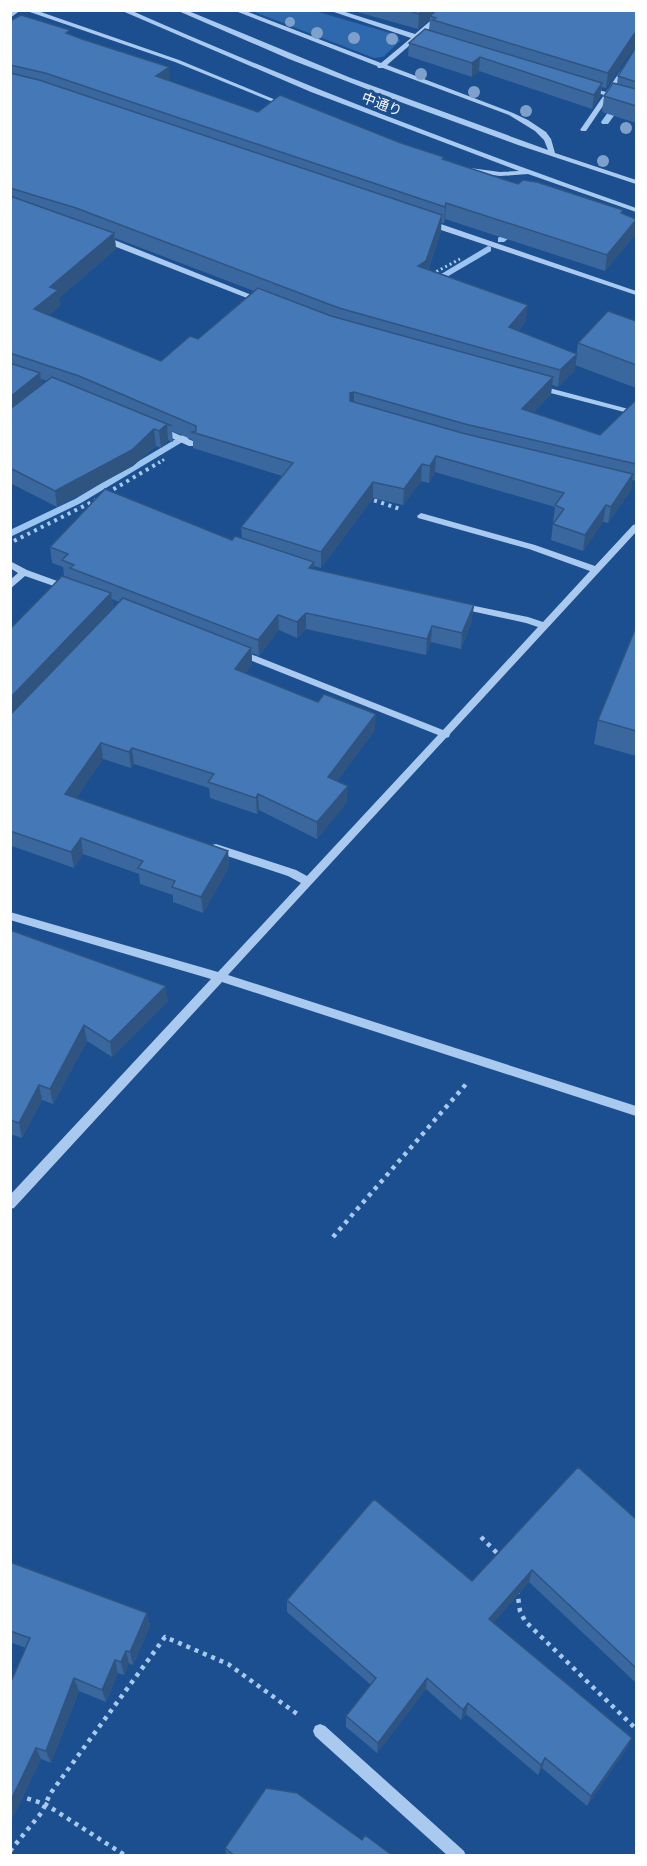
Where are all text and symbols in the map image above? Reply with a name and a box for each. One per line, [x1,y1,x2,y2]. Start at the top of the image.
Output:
street label: 中通り [359,89,404,120]

